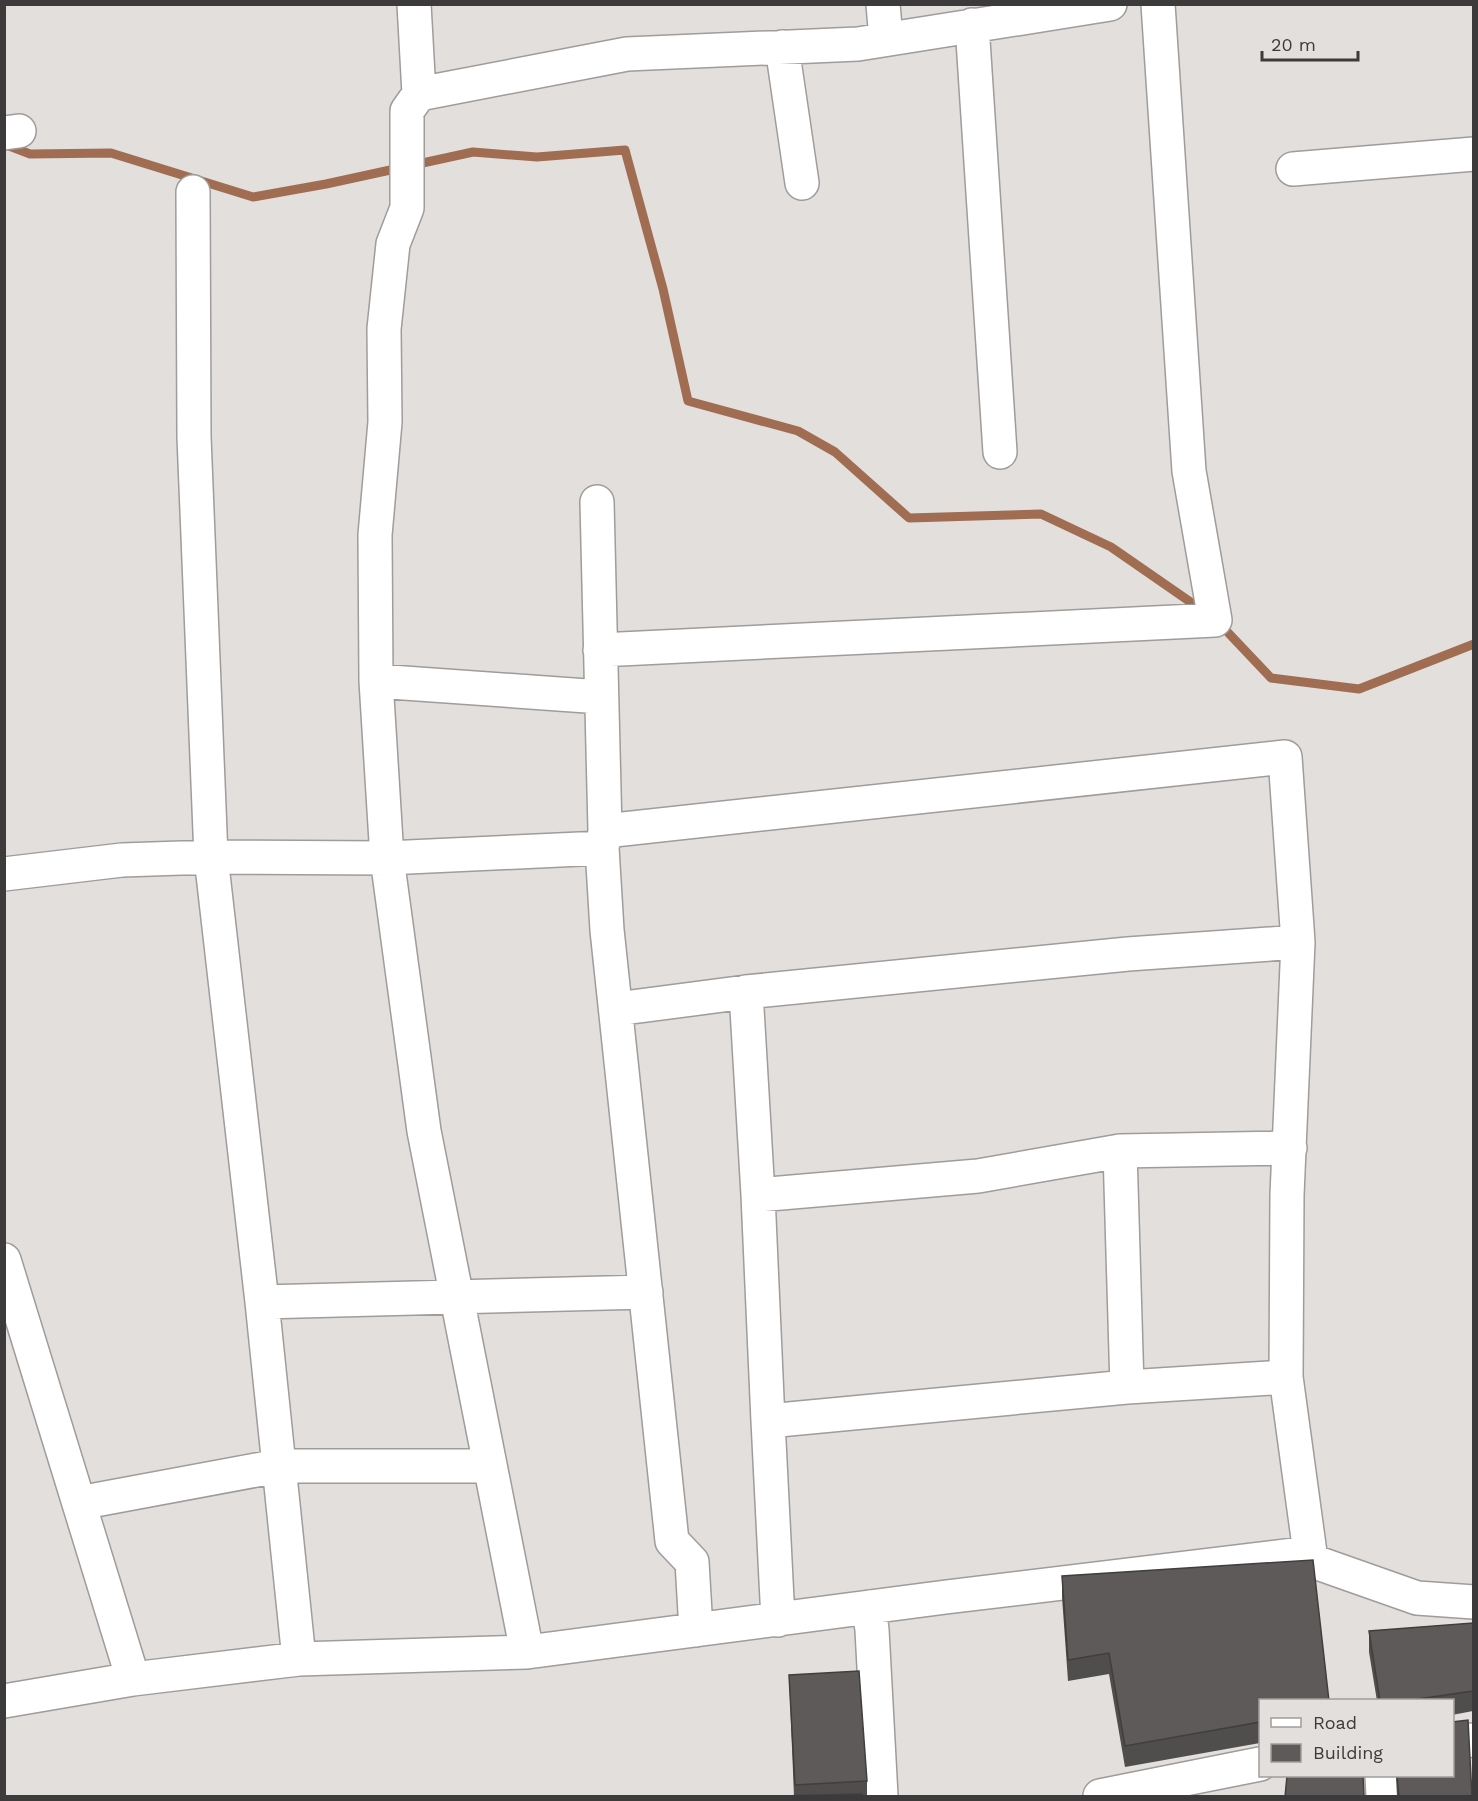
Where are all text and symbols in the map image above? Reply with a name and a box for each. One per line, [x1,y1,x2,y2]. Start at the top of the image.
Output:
scale bar [1262,24,1358,62]
text: 20 m [1271,34,1316,55]
legend [1259,1699,1454,1777]
text: Road [1313,1712,1357,1733]
text: Building [1313,1742,1383,1763]

